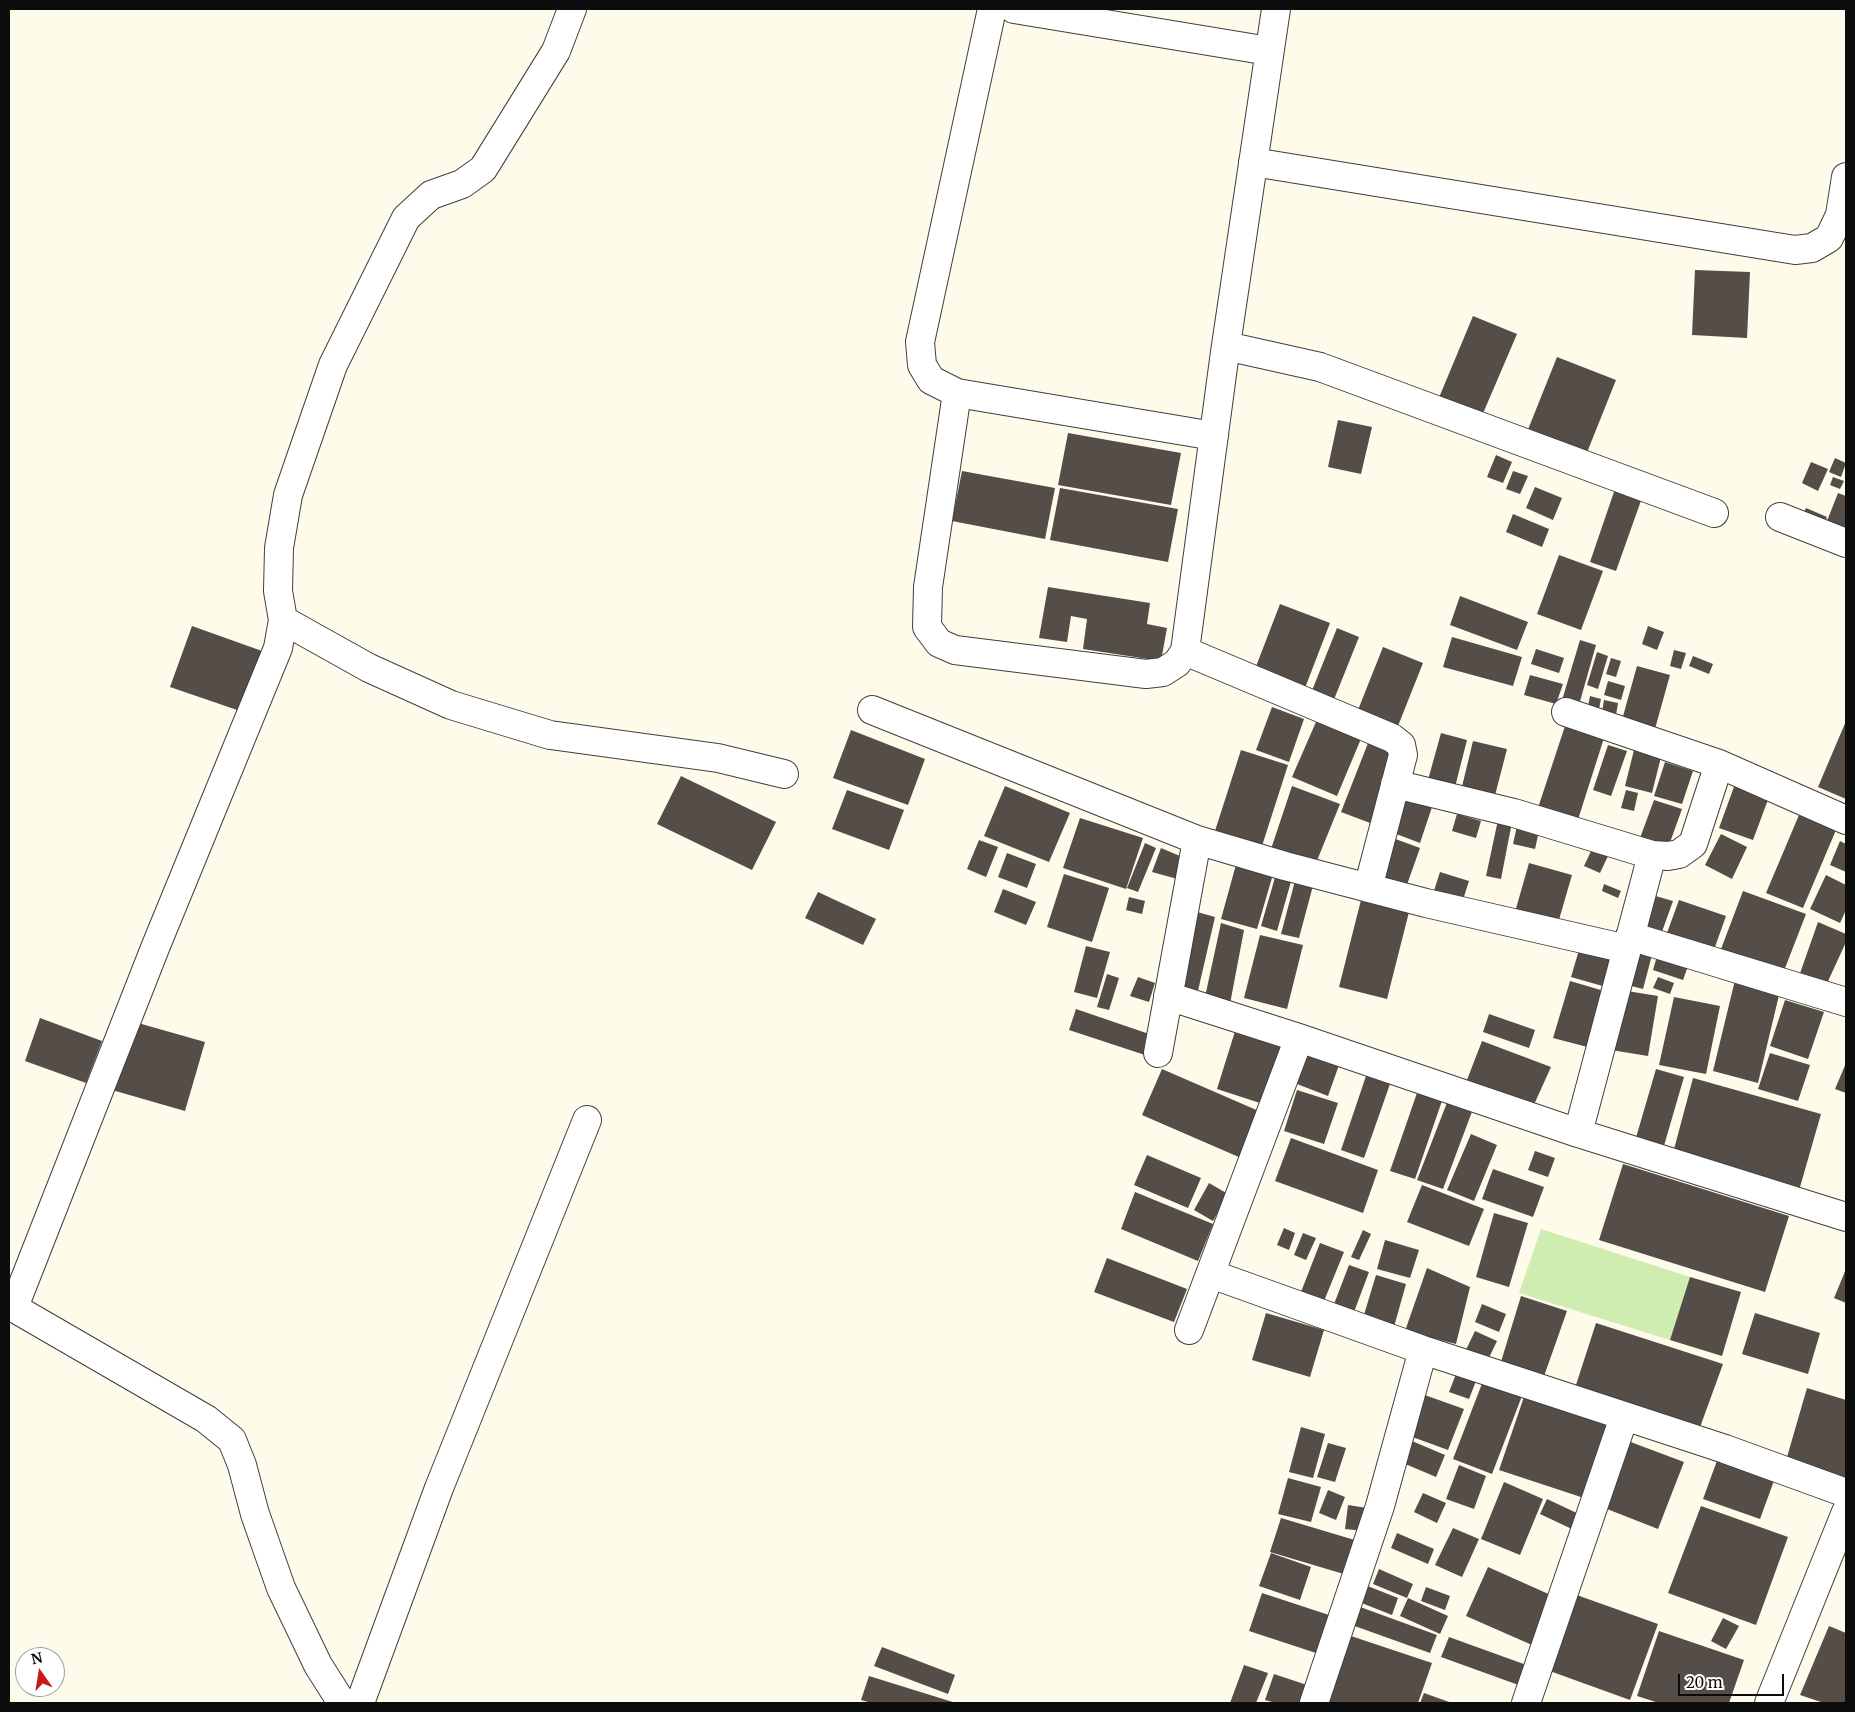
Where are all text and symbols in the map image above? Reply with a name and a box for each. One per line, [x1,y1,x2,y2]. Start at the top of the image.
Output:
north arrow [15,1647,65,1697]
text: N [29,1648,44,1668]
scale bar [1680,1664,1786,1696]
text: 20 m [1686,1673,1723,1692]

